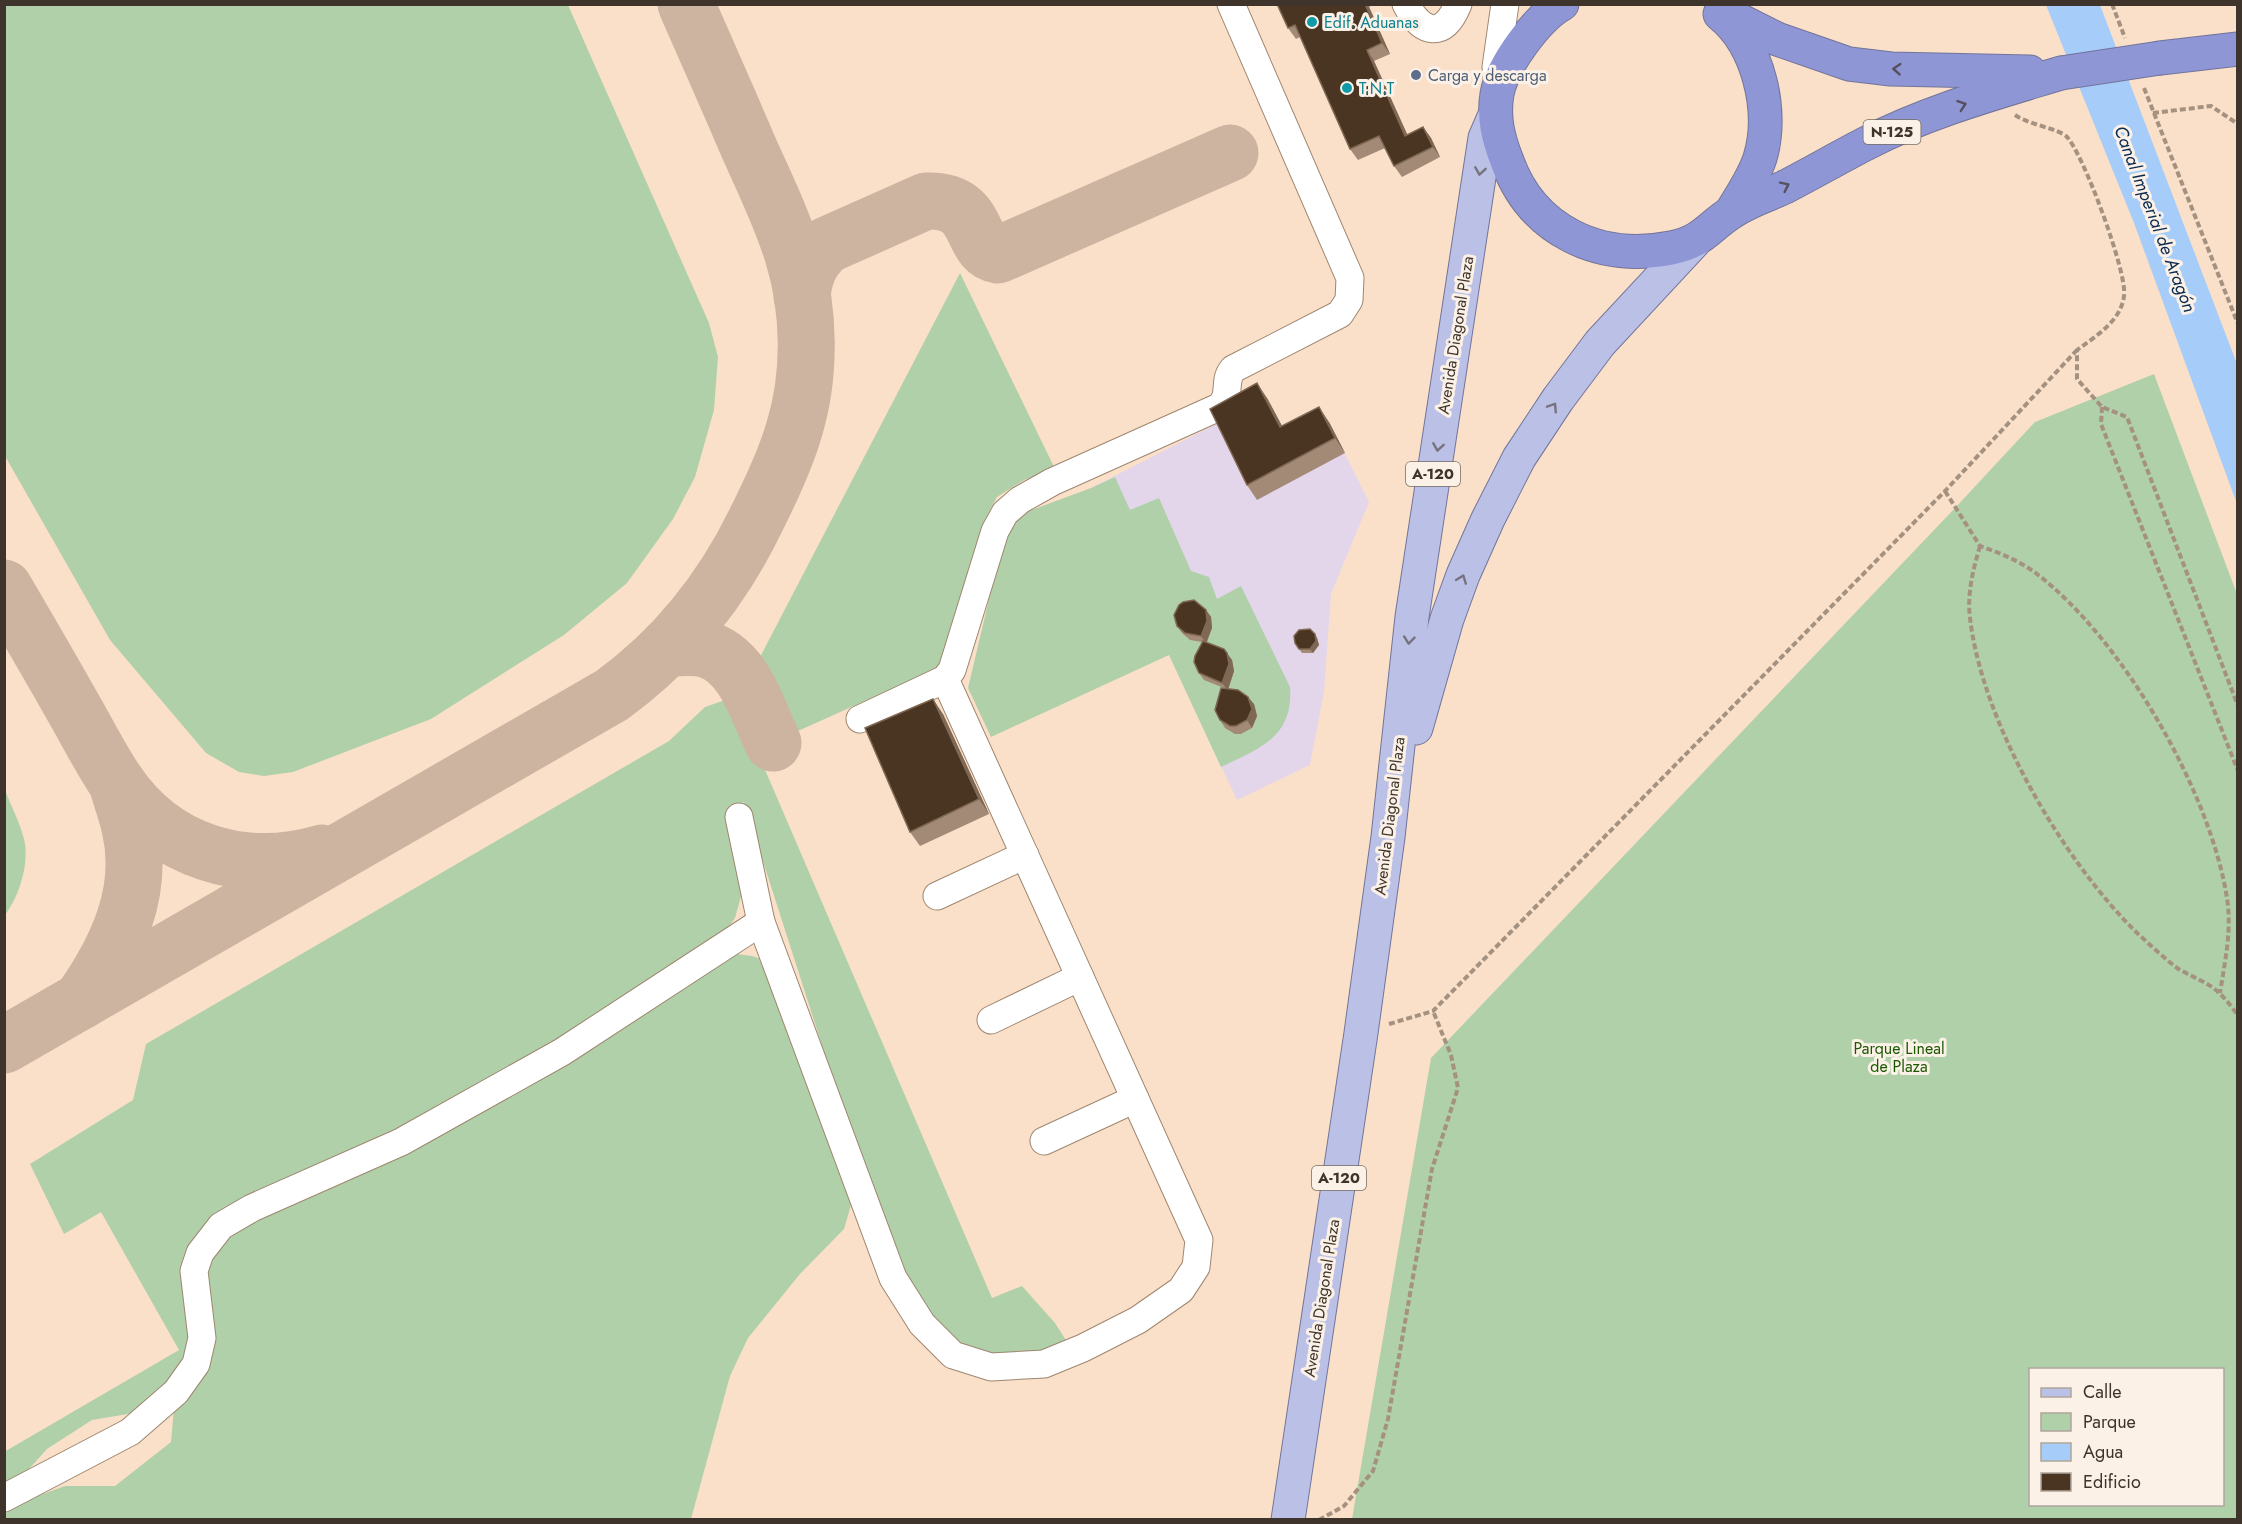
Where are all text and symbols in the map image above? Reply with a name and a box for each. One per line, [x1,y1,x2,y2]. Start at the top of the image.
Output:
place label: Edif. Aduanas [1324,11,1419,34]
marker: Edif. Aduanas [1305,15,1319,29]
one-way arrow [1893,63,1902,76]
place label: Carga y descarga [1428,64,1547,87]
marker: Carga y descarga [1409,68,1423,82]
place label: T.N.T [1359,77,1395,100]
marker: T.N.T [1340,81,1354,95]
one-way arrow [1956,99,1967,112]
road number: N-125 [1864,120,1920,144]
water label: Canal Imperial de Aragón [2107,122,2203,316]
one-way arrow [1474,166,1486,175]
one-way arrow [1778,182,1789,194]
street label: Avenida Diagonal Plaza [1432,255,1479,416]
one-way arrow [1546,403,1557,414]
one-way arrow [1432,442,1444,451]
road number: A-120 [1406,462,1460,486]
one-way arrow [1455,574,1467,585]
one-way arrow [1403,635,1416,644]
street label: Avenida Diagonal Plaza [1368,736,1411,897]
park label: Parque Lineal de Plaza [1853,1037,1945,1078]
road number: A-120 [1312,1166,1366,1190]
street label: Avenida Diagonal Plaza [1298,1218,1345,1379]
legend [2029,1368,2224,1506]
text: Calle [2083,1379,2122,1405]
text: Parque [2083,1409,2136,1435]
text: Agua [2083,1439,2123,1465]
text: Edificio [2083,1469,2141,1495]

